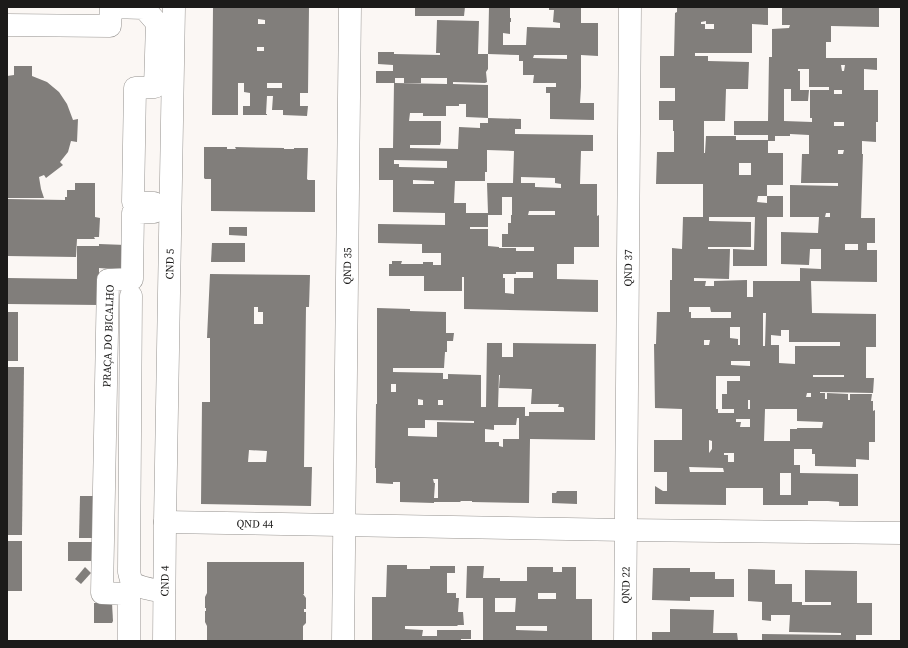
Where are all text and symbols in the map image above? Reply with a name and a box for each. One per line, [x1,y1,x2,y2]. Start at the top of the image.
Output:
street label: QND 35 [340,247,355,285]
street label: CND 5 [162,248,178,280]
street label: QND 37 [621,249,636,287]
street label: PRAÇA DO BICALHO [99,284,118,388]
street label: QND 44 [236,516,274,532]
street label: CND 4 [157,565,173,596]
street label: QND 22 [618,566,634,604]

